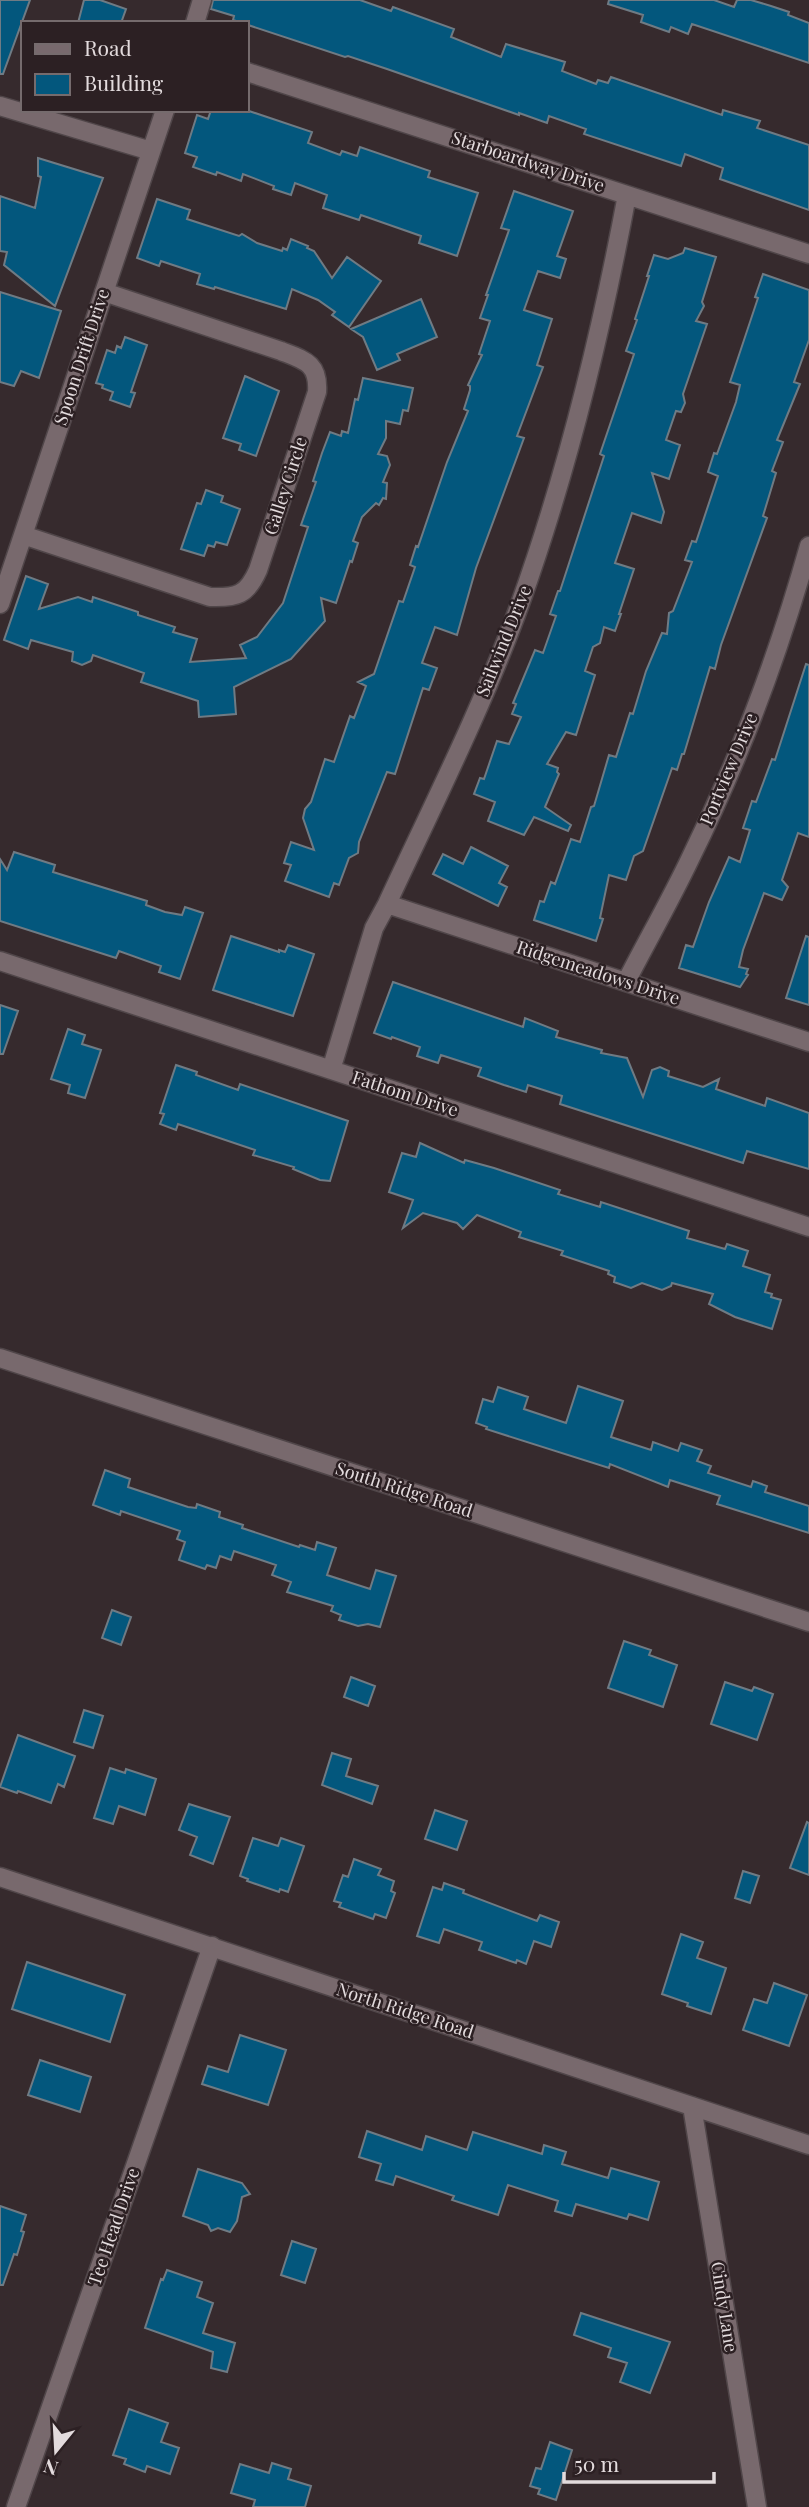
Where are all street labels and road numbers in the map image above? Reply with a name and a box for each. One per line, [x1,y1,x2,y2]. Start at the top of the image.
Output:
street label: Starboardway Drive [449,125,608,197]
street label: Spoon Drift Drive [48,285,114,428]
street label: Galley Circle [258,434,312,538]
street label: Sailwind Drive [470,581,536,700]
street label: Portview Drive [694,709,762,828]
street label: Ridgemeadows Drive [514,934,683,1010]
street label: Fathom Drive [349,1065,461,1122]
street label: South Ridge Road [333,1456,476,1523]
street label: North Ridge Road [334,1977,478,2044]
street label: Tee Head Drive [82,2164,144,2289]
street label: Cindy Lane [706,2260,744,2354]

